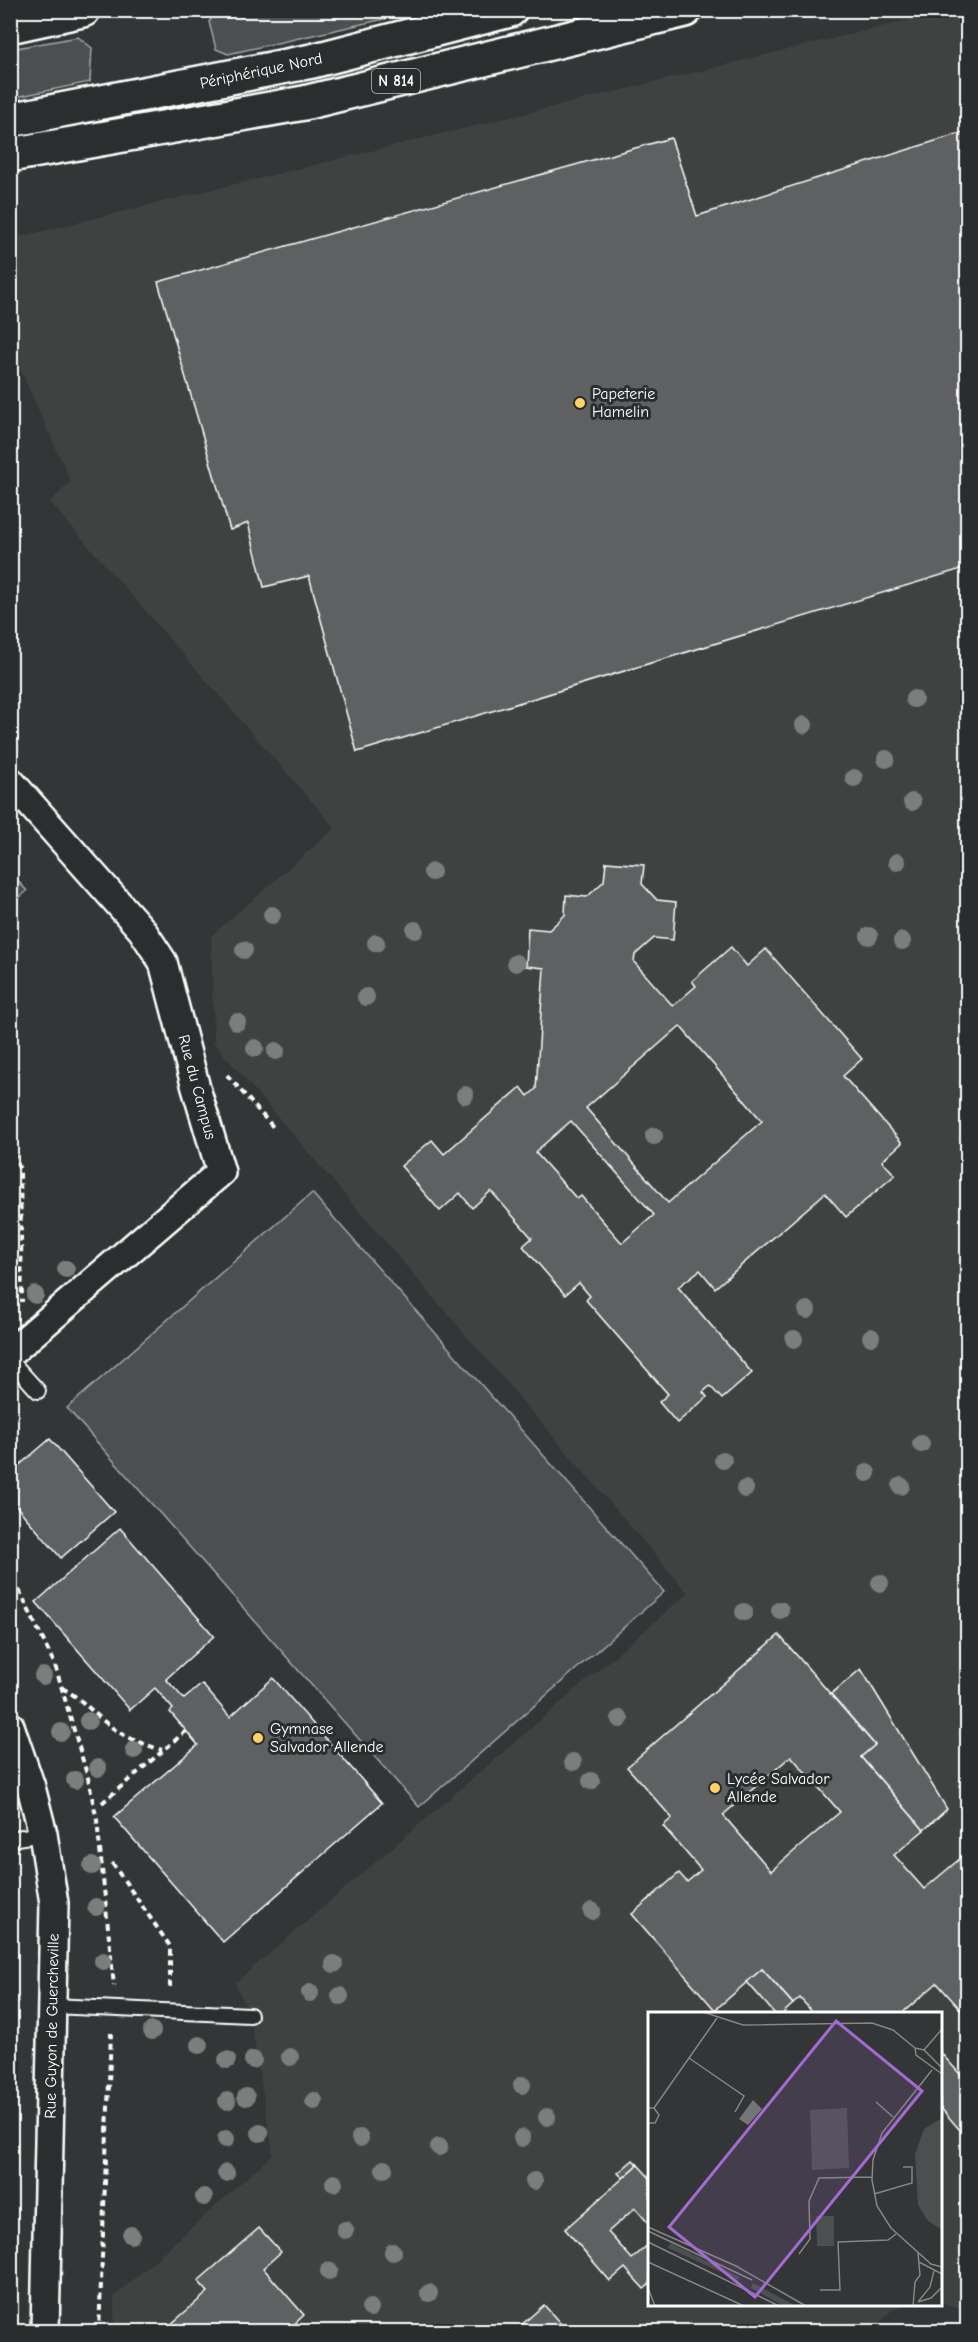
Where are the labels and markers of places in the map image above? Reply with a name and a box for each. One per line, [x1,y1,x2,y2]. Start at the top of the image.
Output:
place label: Papeterie Hamelin [592,385,655,421]
marker: Papeterie Hamelin [573,396,587,410]
place label: Gymnase Salvador Allende [270,1720,384,1756]
marker: Gymnase Salvador Allende [251,1731,265,1745]
place label: Lycée Salvador Allende [727,1770,830,1806]
marker: Lycée Salvador Allende [708,1781,722,1795]

